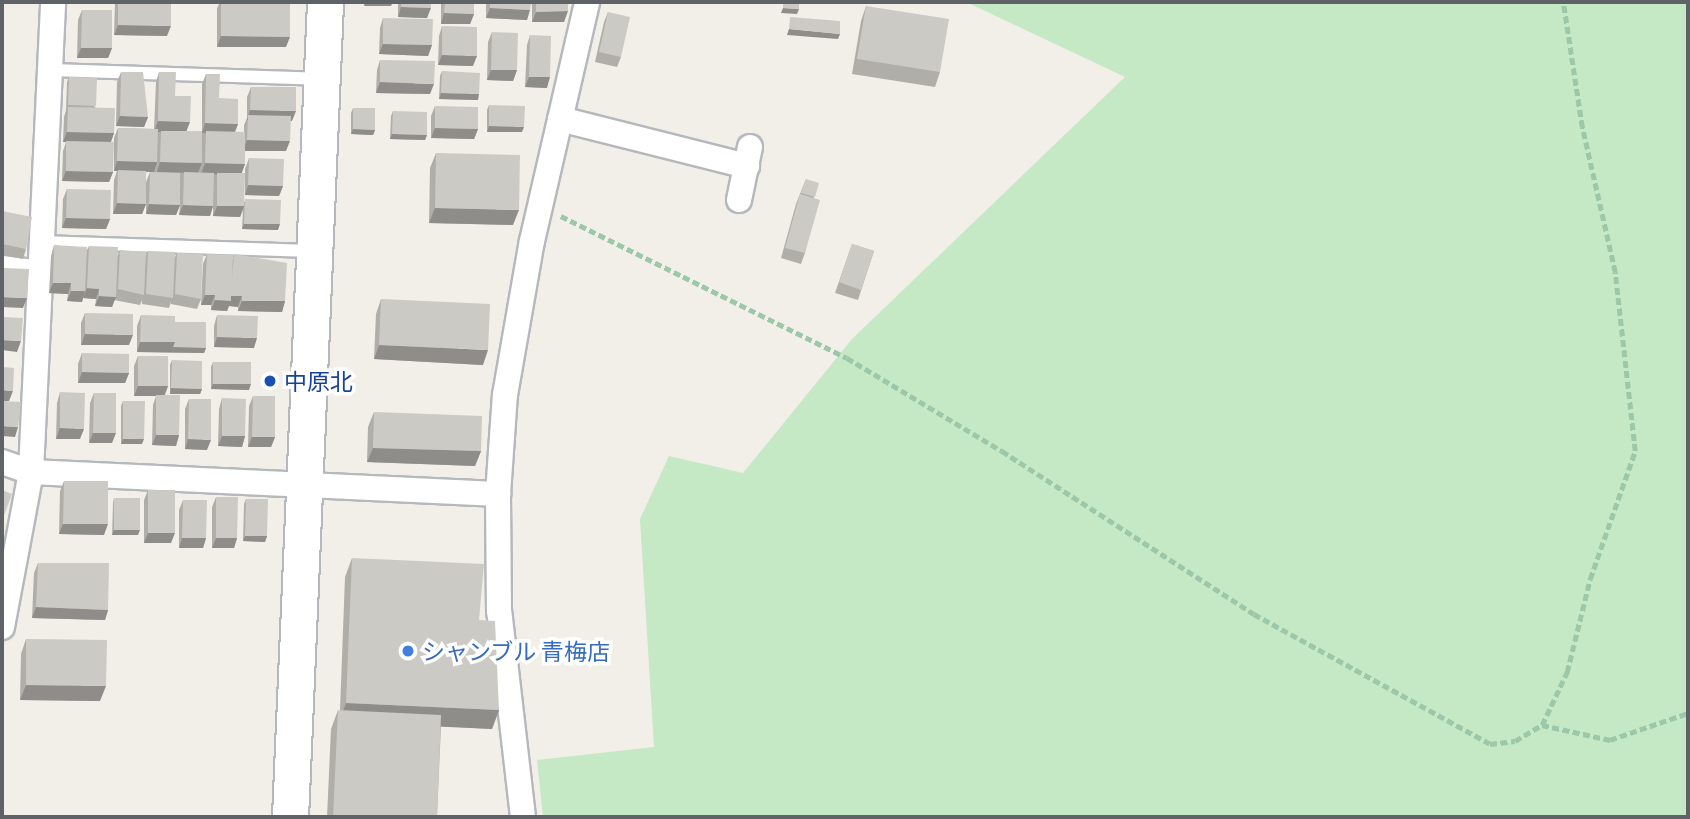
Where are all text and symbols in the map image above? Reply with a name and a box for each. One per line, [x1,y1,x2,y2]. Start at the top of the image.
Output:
place label: 中原北 [284,367,353,395]
marker: 中原北 [262,373,278,389]
place label: シャンブル 青梅店 [422,637,611,665]
marker: シャンブル 青梅店 [400,643,416,659]

